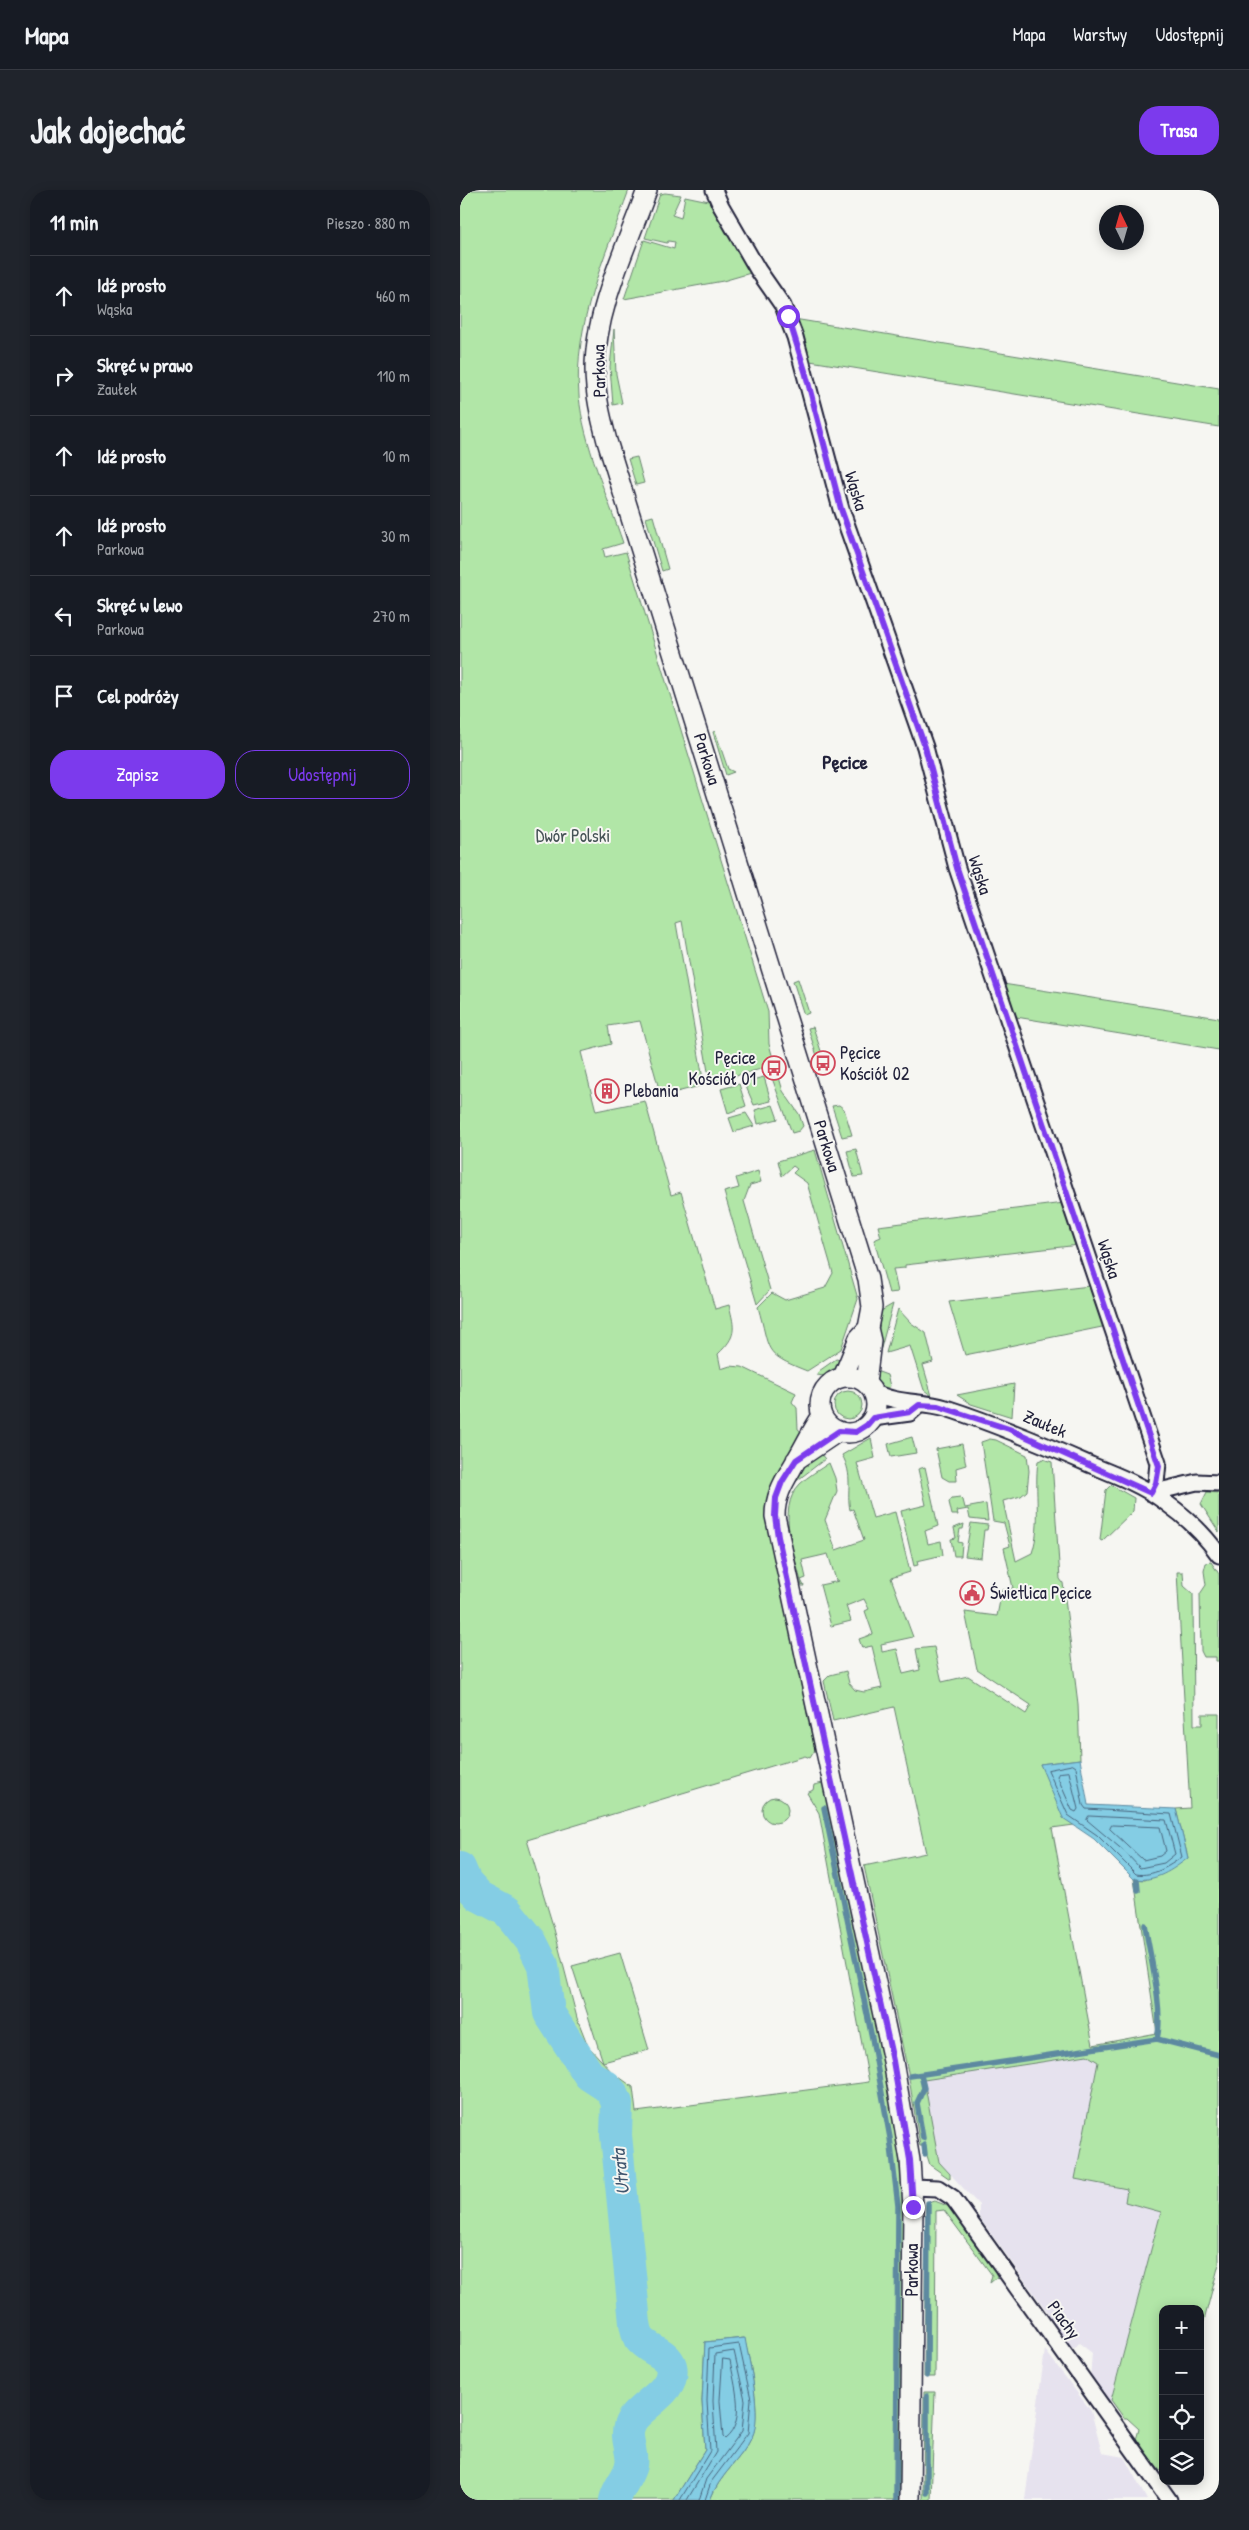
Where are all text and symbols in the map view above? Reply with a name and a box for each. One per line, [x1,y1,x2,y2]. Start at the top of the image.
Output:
text: Mapa [25,19,68,51]
text: Mapa [1013,22,1045,47]
text: Warstwy [1073,22,1127,47]
text: Udostępnij [1155,22,1224,47]
button: Trasa [1139,106,1219,155]
text: Jak dojechać [30,107,185,154]
north arrow [1099,205,1144,250]
text: 11 min [50,208,99,237]
text: Pieszo · 880 m [327,212,410,234]
text: Idź prosto [97,272,166,298]
icon: ahead [50,282,78,310]
text: 460 m [376,285,410,307]
text: Wąska [97,298,132,320]
route start [777,305,800,328]
street label: Parkowa [586,344,611,398]
text: Skręć w prawo [97,352,193,378]
icon: right [50,362,78,390]
text: 110 m [377,365,410,387]
text: Zaułek [97,378,137,400]
icon: ahead [50,442,78,470]
text: Idź prosto [97,443,166,469]
text: 10 m [382,445,410,467]
street label: Wąska [839,468,874,513]
text: Idź prosto [97,512,166,538]
icon: ahead [50,522,78,550]
text: 30 m [381,525,410,547]
text: Parkowa [97,538,144,560]
text: Skręć w lewo [97,592,182,618]
icon: left [50,602,78,630]
text: 270 m [373,605,410,627]
text: Parkowa [97,618,144,640]
icon: arrive [50,682,78,710]
text: Cel podróży [97,683,179,709]
street label: Parkowa [688,730,727,788]
district label: Pęcice [822,748,868,775]
button: Zapisz [50,750,225,799]
button: Udostępnij [235,750,410,799]
park label: Dwór Polski [536,823,610,848]
street label: Wąska [962,852,998,898]
place label: Pęcice Kościół 02 [840,1040,910,1086]
place label: Pęcice Kościół 01 [689,1045,756,1091]
bus stop icon: Pęcice Kościół 02 [810,1050,836,1076]
bus stop icon: Pęcice Kościół 01 [761,1055,787,1081]
building icon: Plebania [594,1078,620,1104]
place label: Plebania [624,1078,678,1103]
street label: Parkowa [808,1117,847,1175]
street label: Wąska [1091,1236,1127,1282]
street label: Zaułek [1020,1403,1071,1444]
public building icon: Świetlica Pęcice [959,1580,985,1606]
place label: Świetlica Pęcice [990,1580,1092,1605]
water label: Utrata [604,2145,635,2196]
route end [902,2196,925,2219]
street label: Parkowa [899,2244,924,2296]
street label: Piachy [1042,2295,1087,2344]
map controls [1159,2305,1204,2485]
button: + [1159,2305,1204,2350]
button: − [1159,2350,1204,2395]
button: locate [1159,2395,1204,2440]
button: layers [1159,2440,1204,2485]

